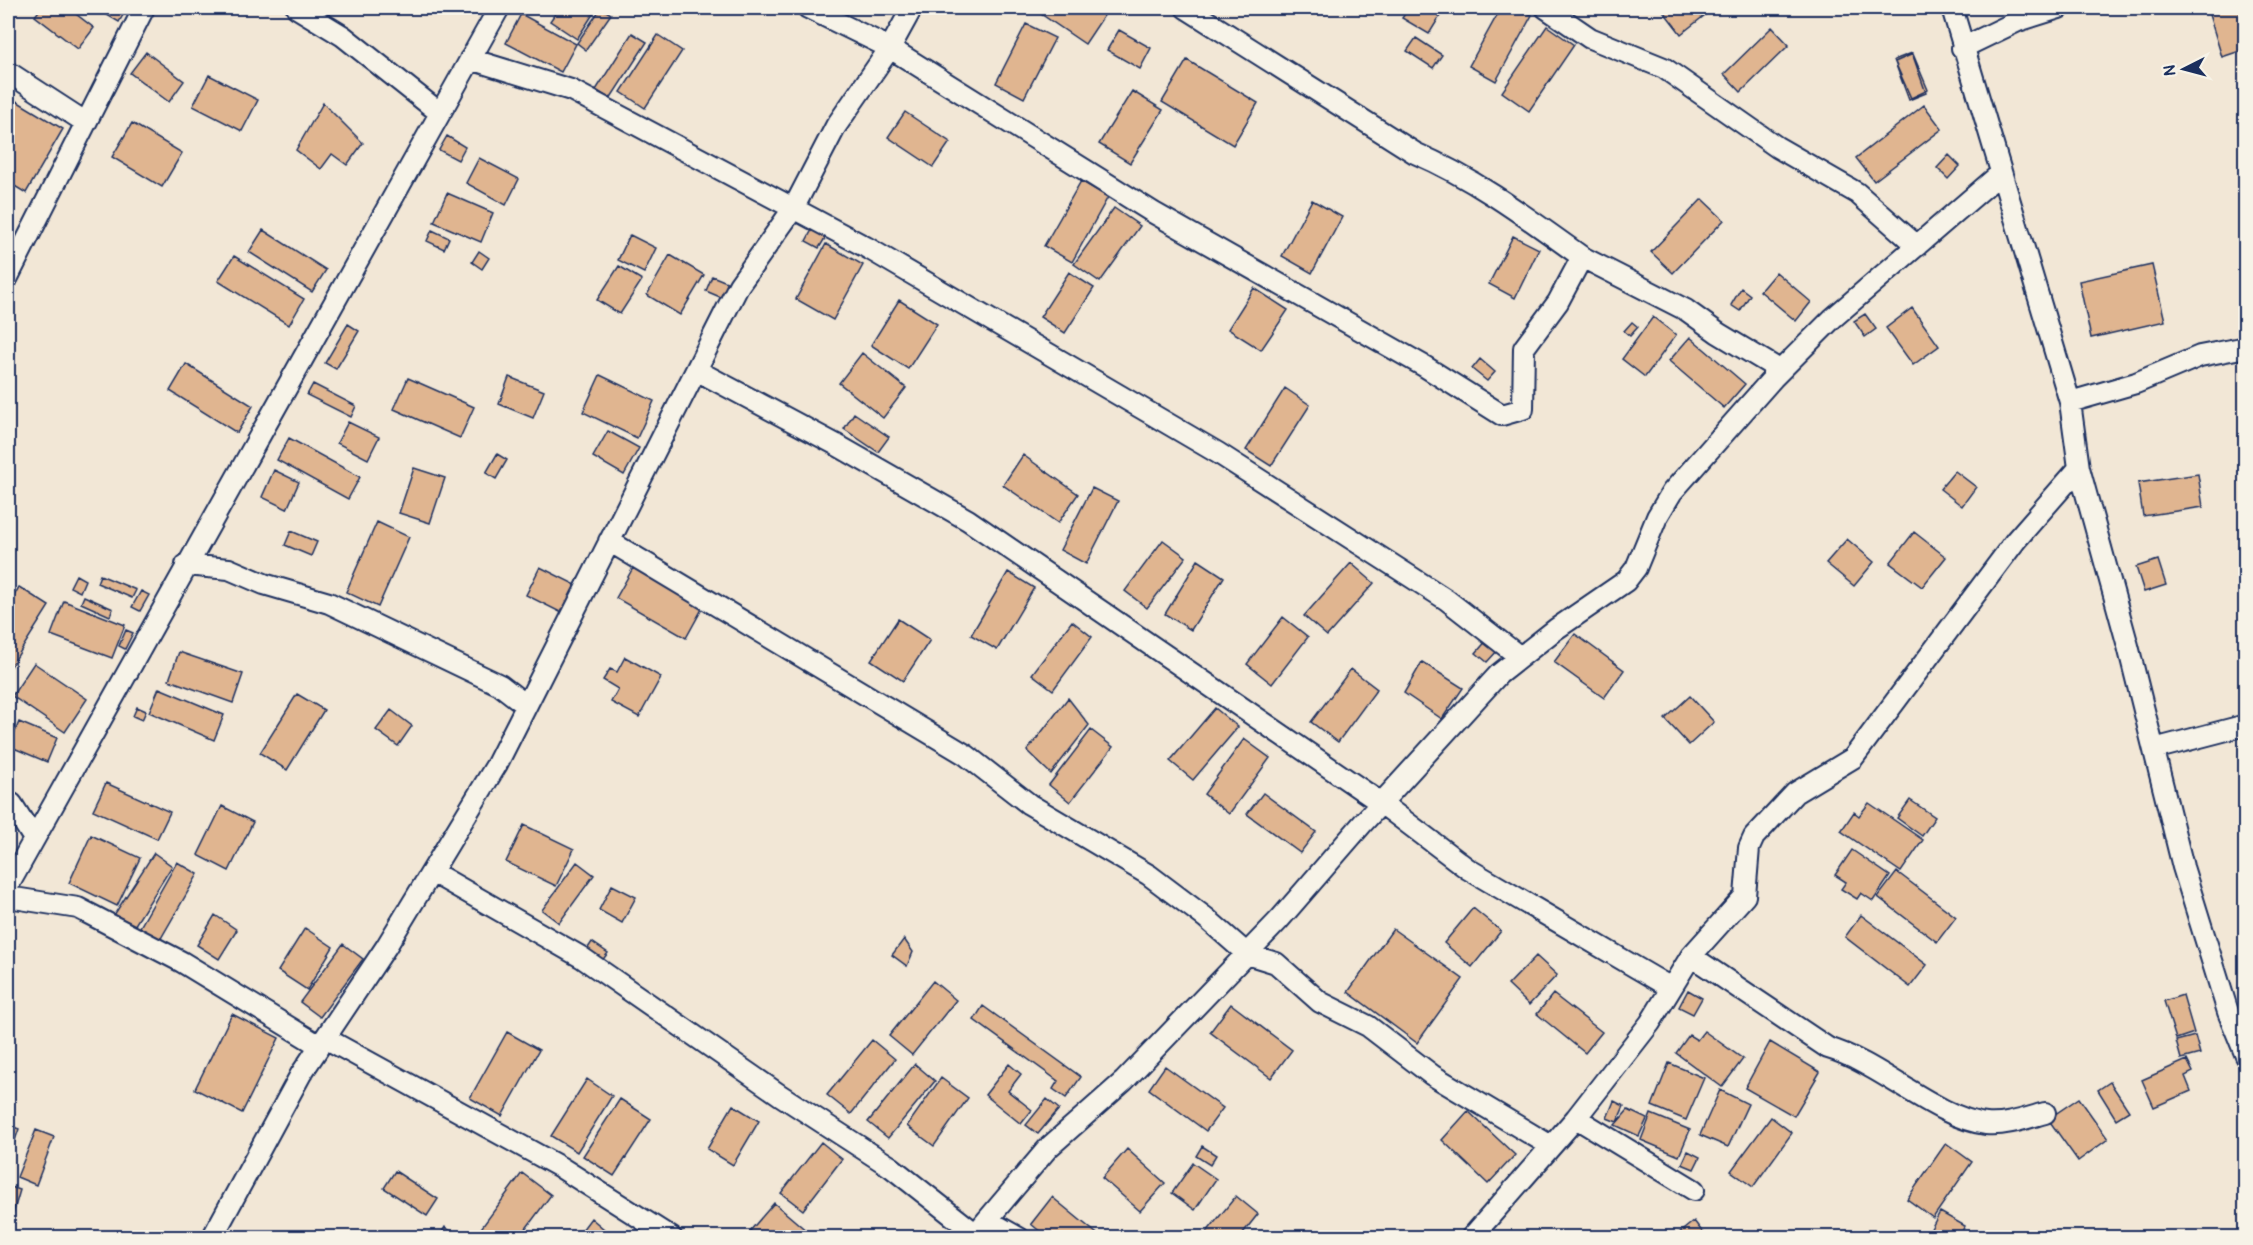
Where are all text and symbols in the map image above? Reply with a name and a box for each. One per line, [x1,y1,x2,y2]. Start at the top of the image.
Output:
north arrow [2154,39,2214,99]
text: N [2160,64,2181,77]

